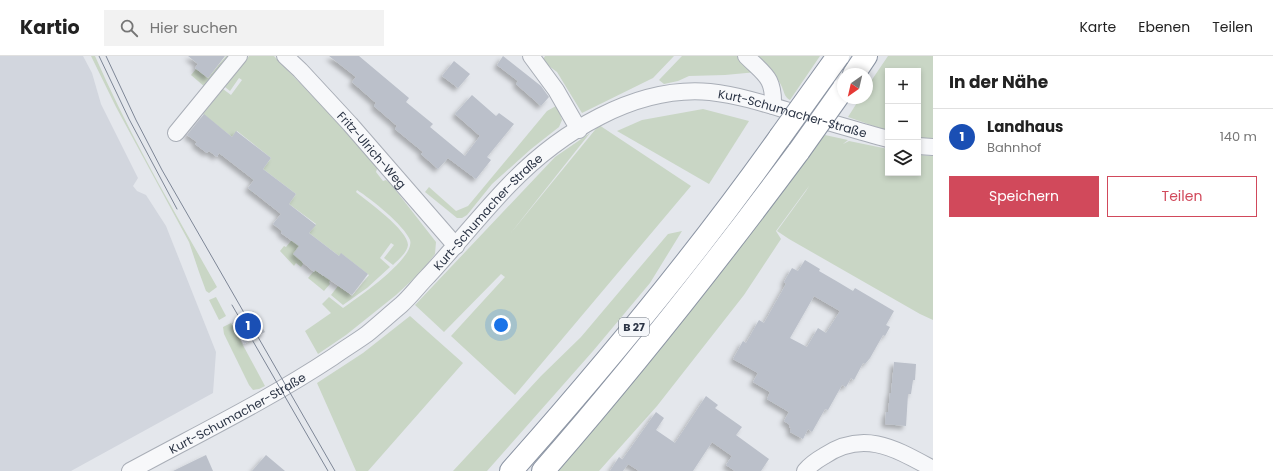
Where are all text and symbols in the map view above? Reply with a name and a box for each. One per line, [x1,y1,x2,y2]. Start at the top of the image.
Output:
search box [104,10,384,46]
text: Kartio [20,14,80,41]
icon: search [118,17,140,39]
text: Hier suchen [150,17,238,38]
text: Karte [1079,17,1116,37]
text: Ebenen [1138,17,1190,37]
text: Teilen [1212,17,1253,37]
north arrow [837,68,873,104]
map controls [885,68,921,176]
button: + [885,68,921,104]
text: In der Nähe [949,70,1048,94]
street label: Kurt-Schumacher-Straße [717,85,869,141]
button: − [885,104,921,140]
street label: Fritz-Ulrich-Weg [334,107,411,192]
text: Landhaus [987,116,1063,137]
text: 1 [960,127,964,146]
text: 140 m [1220,127,1257,146]
text: Bahnhof [987,138,1041,157]
button: layers [885,140,921,176]
street label: Kurt-Schumacher-Straße [429,149,546,274]
button: Speichern [949,176,1099,217]
button: Teilen [1107,176,1257,217]
pin: 1 [235,311,261,341]
your location [491,315,511,335]
road number: B 27 [619,318,649,336]
street label: Kurt-Schumacher-Straße [166,368,309,457]

